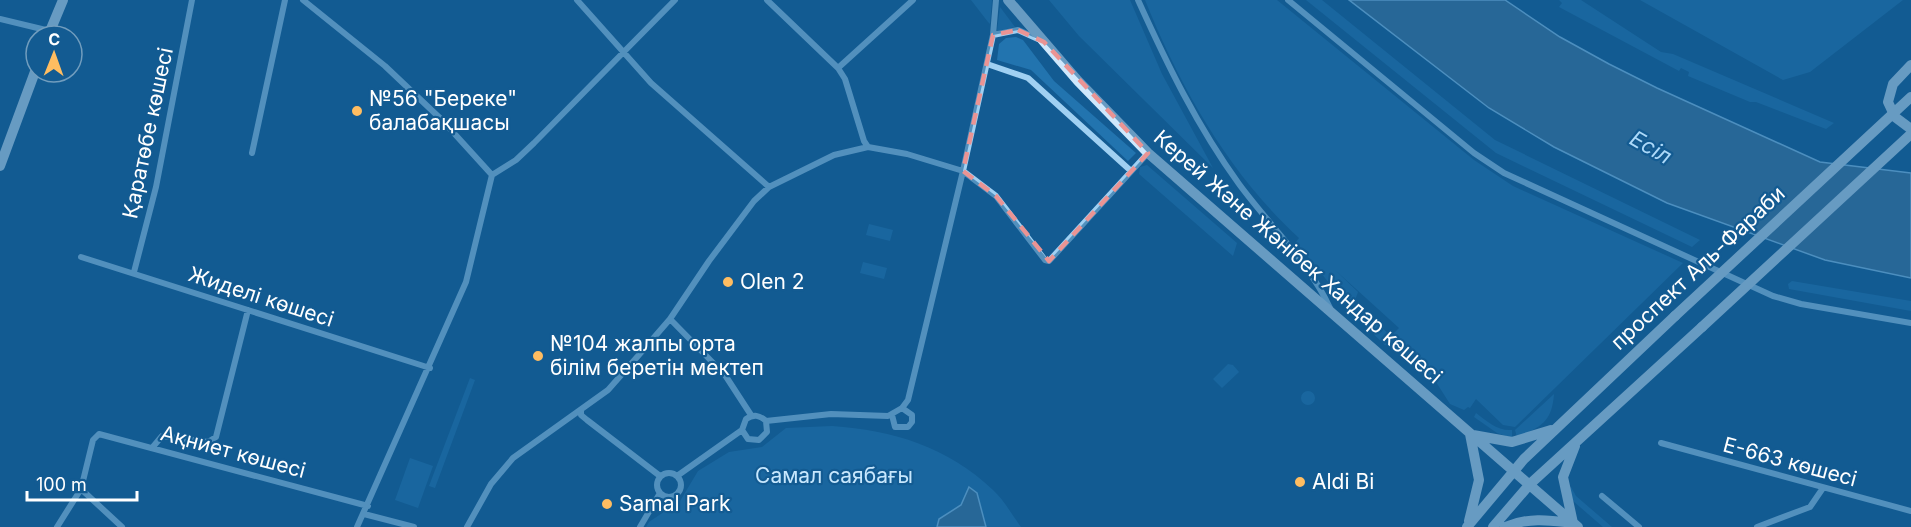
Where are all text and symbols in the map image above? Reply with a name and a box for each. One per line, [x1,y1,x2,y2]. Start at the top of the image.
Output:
north arrow [24,24,84,84]
text: С [48,29,61,49]
street label: Қаратөбе көшесі [117,45,178,221]
place label: №56 "Береке" балабақшасы [369,86,517,135]
marker: №56 "Береке" балабақшасы [350,104,364,118]
street label: Керей Және Жәнібек Хандар көшесі [1149,125,1448,389]
water label: Есіл [1626,125,1676,169]
street label: проспект Аль-Фараби [1606,181,1790,355]
street label: Жиделі көшесі [185,261,337,332]
place label: Olen 2 [740,269,805,294]
marker: Olen 2 [721,275,735,289]
place label: №104 жалпы орта білім беретін мектеп [550,331,764,380]
marker: №104 жалпы орта білім беретін мектеп [531,349,545,363]
street label: Ақниет көшесі [158,420,308,483]
street label: Е-663 көшесі [1721,432,1860,491]
park label: Самал саябағы [755,463,913,488]
scale bar [27,464,136,502]
place label: Aldi Bi [1312,469,1374,494]
text: 100 m [36,474,87,495]
marker: Aldi Bi [1293,475,1307,489]
place label: Samal Park [619,491,731,516]
marker: Samal Park [600,497,614,511]

